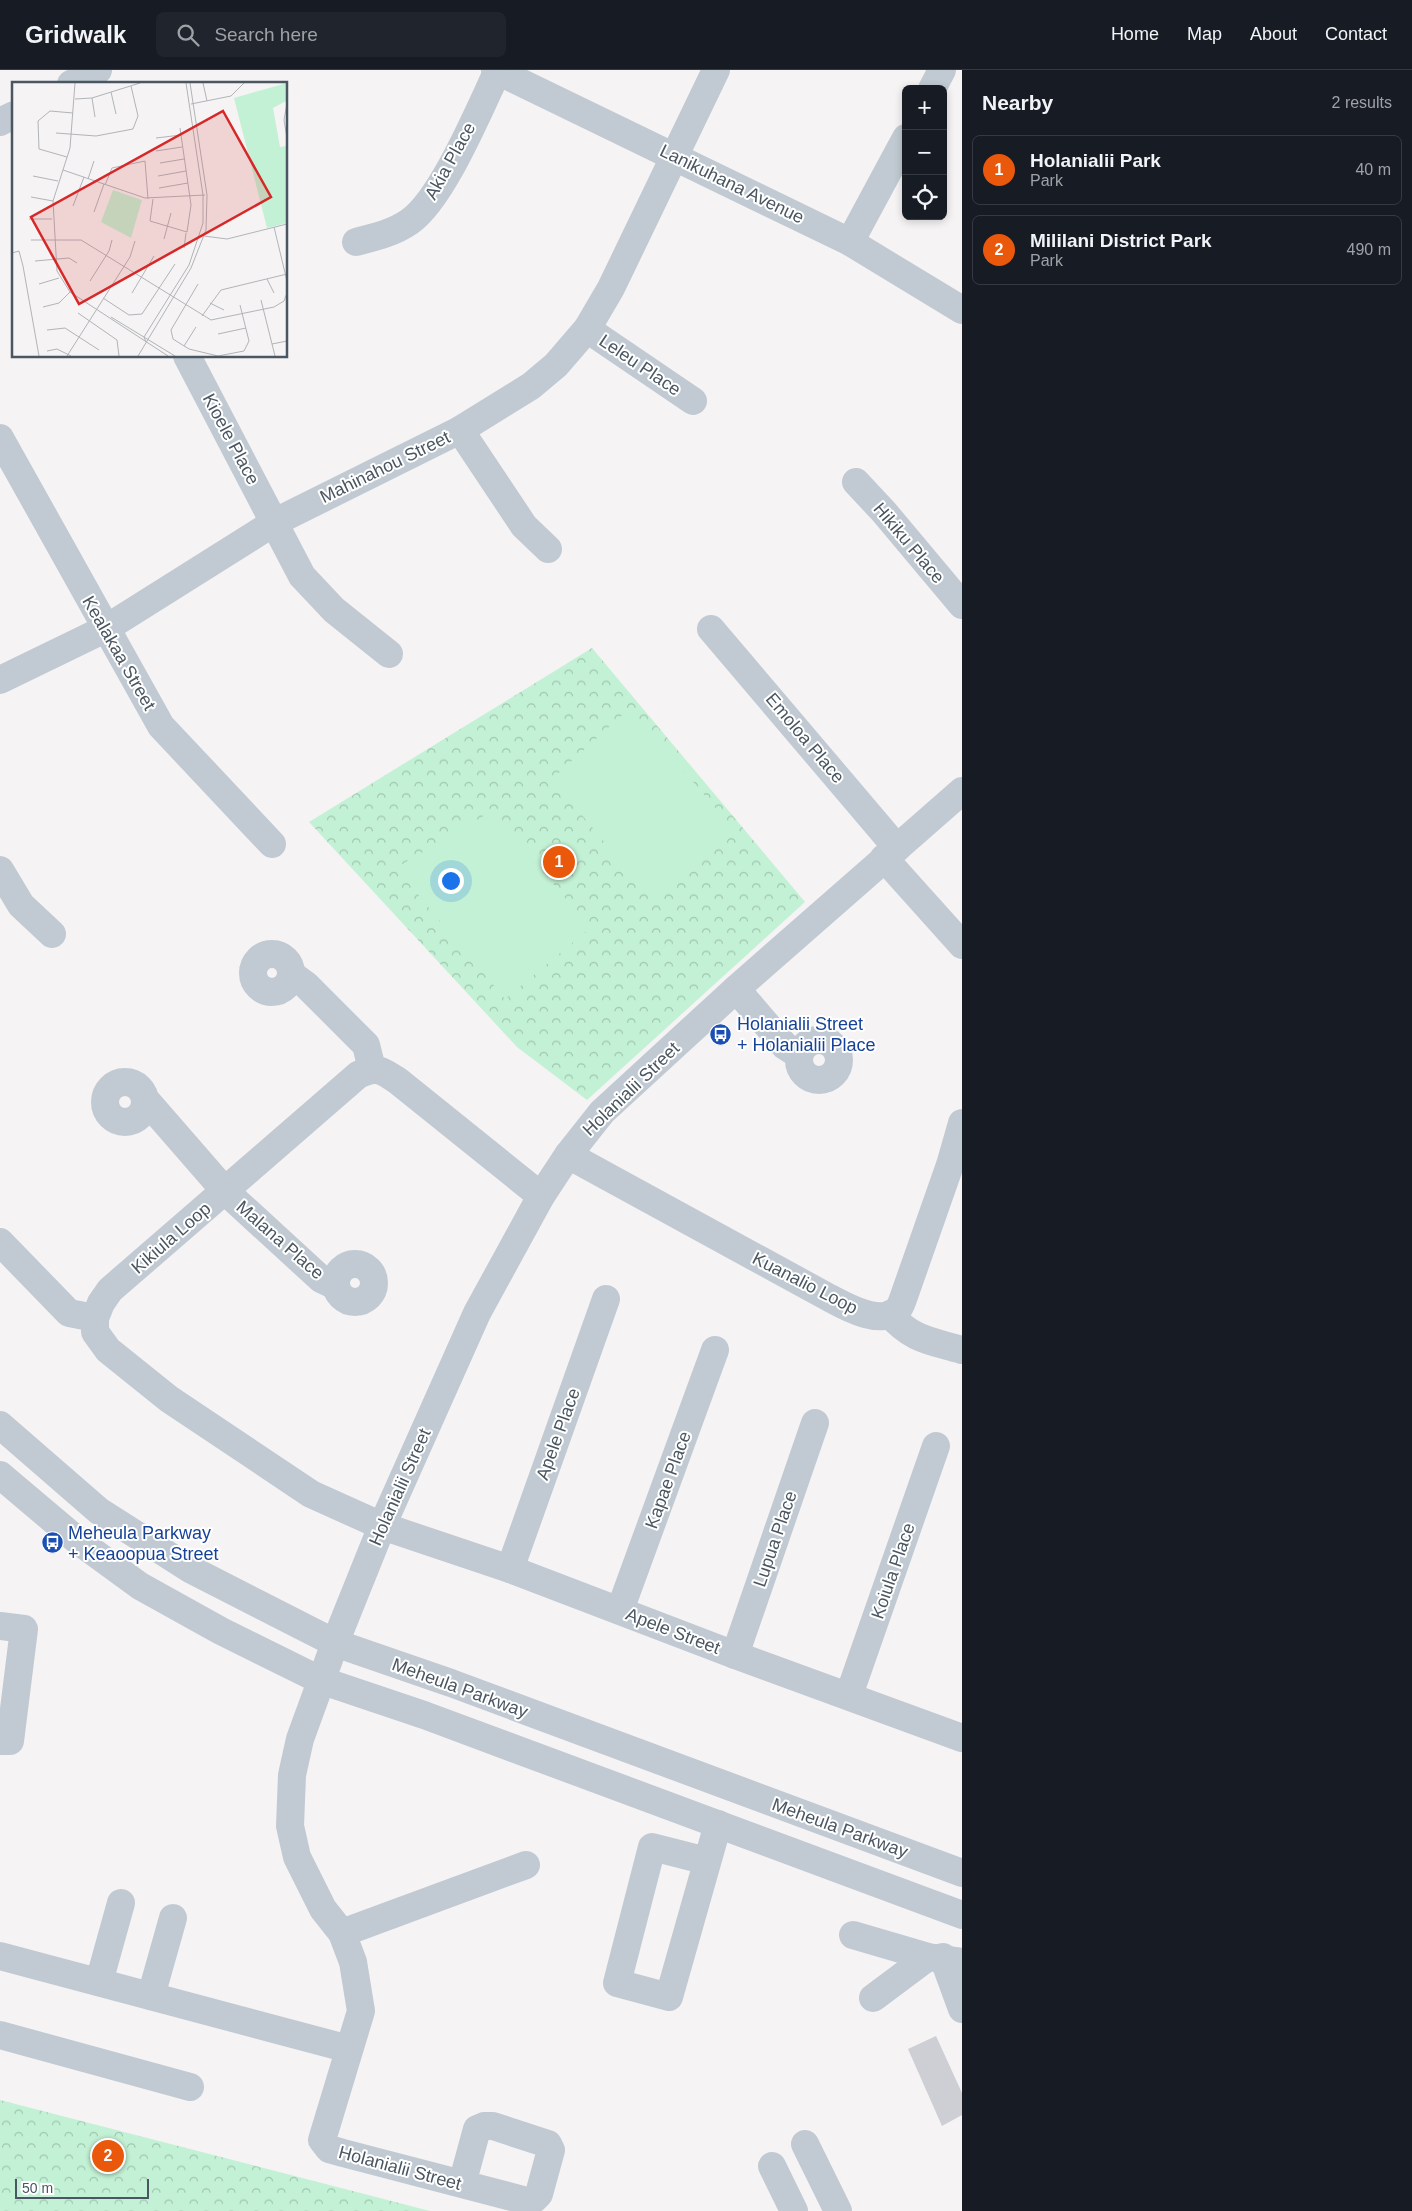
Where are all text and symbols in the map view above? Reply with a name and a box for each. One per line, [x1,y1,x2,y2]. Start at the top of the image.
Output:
search box [156,12,506,57]
text: Gridwalk [25,21,126,48]
icon: search [174,21,202,49]
text: Search here [214,24,318,45]
text: Home [1111,24,1159,44]
text: Map [1187,24,1222,44]
text: About [1250,24,1297,44]
text: Contact [1325,24,1387,44]
inset map [12,82,288,358]
map controls [902,85,947,220]
button: + [902,85,947,130]
text: Nearby [982,91,1053,114]
text: 2 results [1332,94,1392,111]
street label: Akia Place [421,119,479,203]
button: − [902,130,947,175]
street label: Lanikuhana Avenue [657,140,807,228]
text: Holanialii Park [1030,150,1161,171]
text: 1 [995,161,1003,178]
text: 40 m [1355,161,1391,178]
text: Park [1030,172,1063,189]
button: locate [902,175,947,220]
text: Mililani District Park [1030,230,1212,251]
text: 2 [995,241,1003,258]
text: 490 m [1347,241,1391,258]
text: Park [1030,252,1063,269]
street label: Leleu Place [595,330,685,400]
street label: Kioele Place [199,390,263,488]
street label: Mahinahou Street [317,427,453,507]
street label: Hikiku Place [870,499,948,587]
street label: Kealakaa Street [78,593,160,713]
street label: Emoloa Place [762,689,848,787]
pin: 1 [543,843,575,881]
your location [438,868,464,894]
place label: Holanialii Street + Holanialii Place [737,1014,876,1055]
bus stop icon: Holanialii Street + Holanialii Place [709,1022,733,1046]
street label: Holanialii Street [579,1038,683,1140]
street label: Malana Place [232,1197,328,1283]
street label: Kikiula Loop [127,1198,215,1278]
street label: Kuanalio Loop [749,1248,861,1318]
street label: Apele Place [532,1385,584,1483]
street label: Holanialii Street [365,1425,435,1549]
street label: Kapae Place [641,1429,695,1531]
street label: Lupua Place [749,1488,801,1590]
street label: Koiula Place [867,1520,919,1622]
place label: Meheula Parkway + Keaoopua Street [68,1523,219,1564]
bus stop icon: Meheula Parkway + Keaoopua Street [40,1531,64,1555]
street label: Apele Street [623,1604,723,1658]
street label: Meheula Parkway [389,1654,531,1722]
street label: Meheula Parkway [769,1794,911,1862]
pin: 2 [92,2137,124,2175]
street label: Holanialii Street [337,2142,463,2194]
scale bar [15,2176,149,2199]
text: 50 m [22,2180,53,2196]

